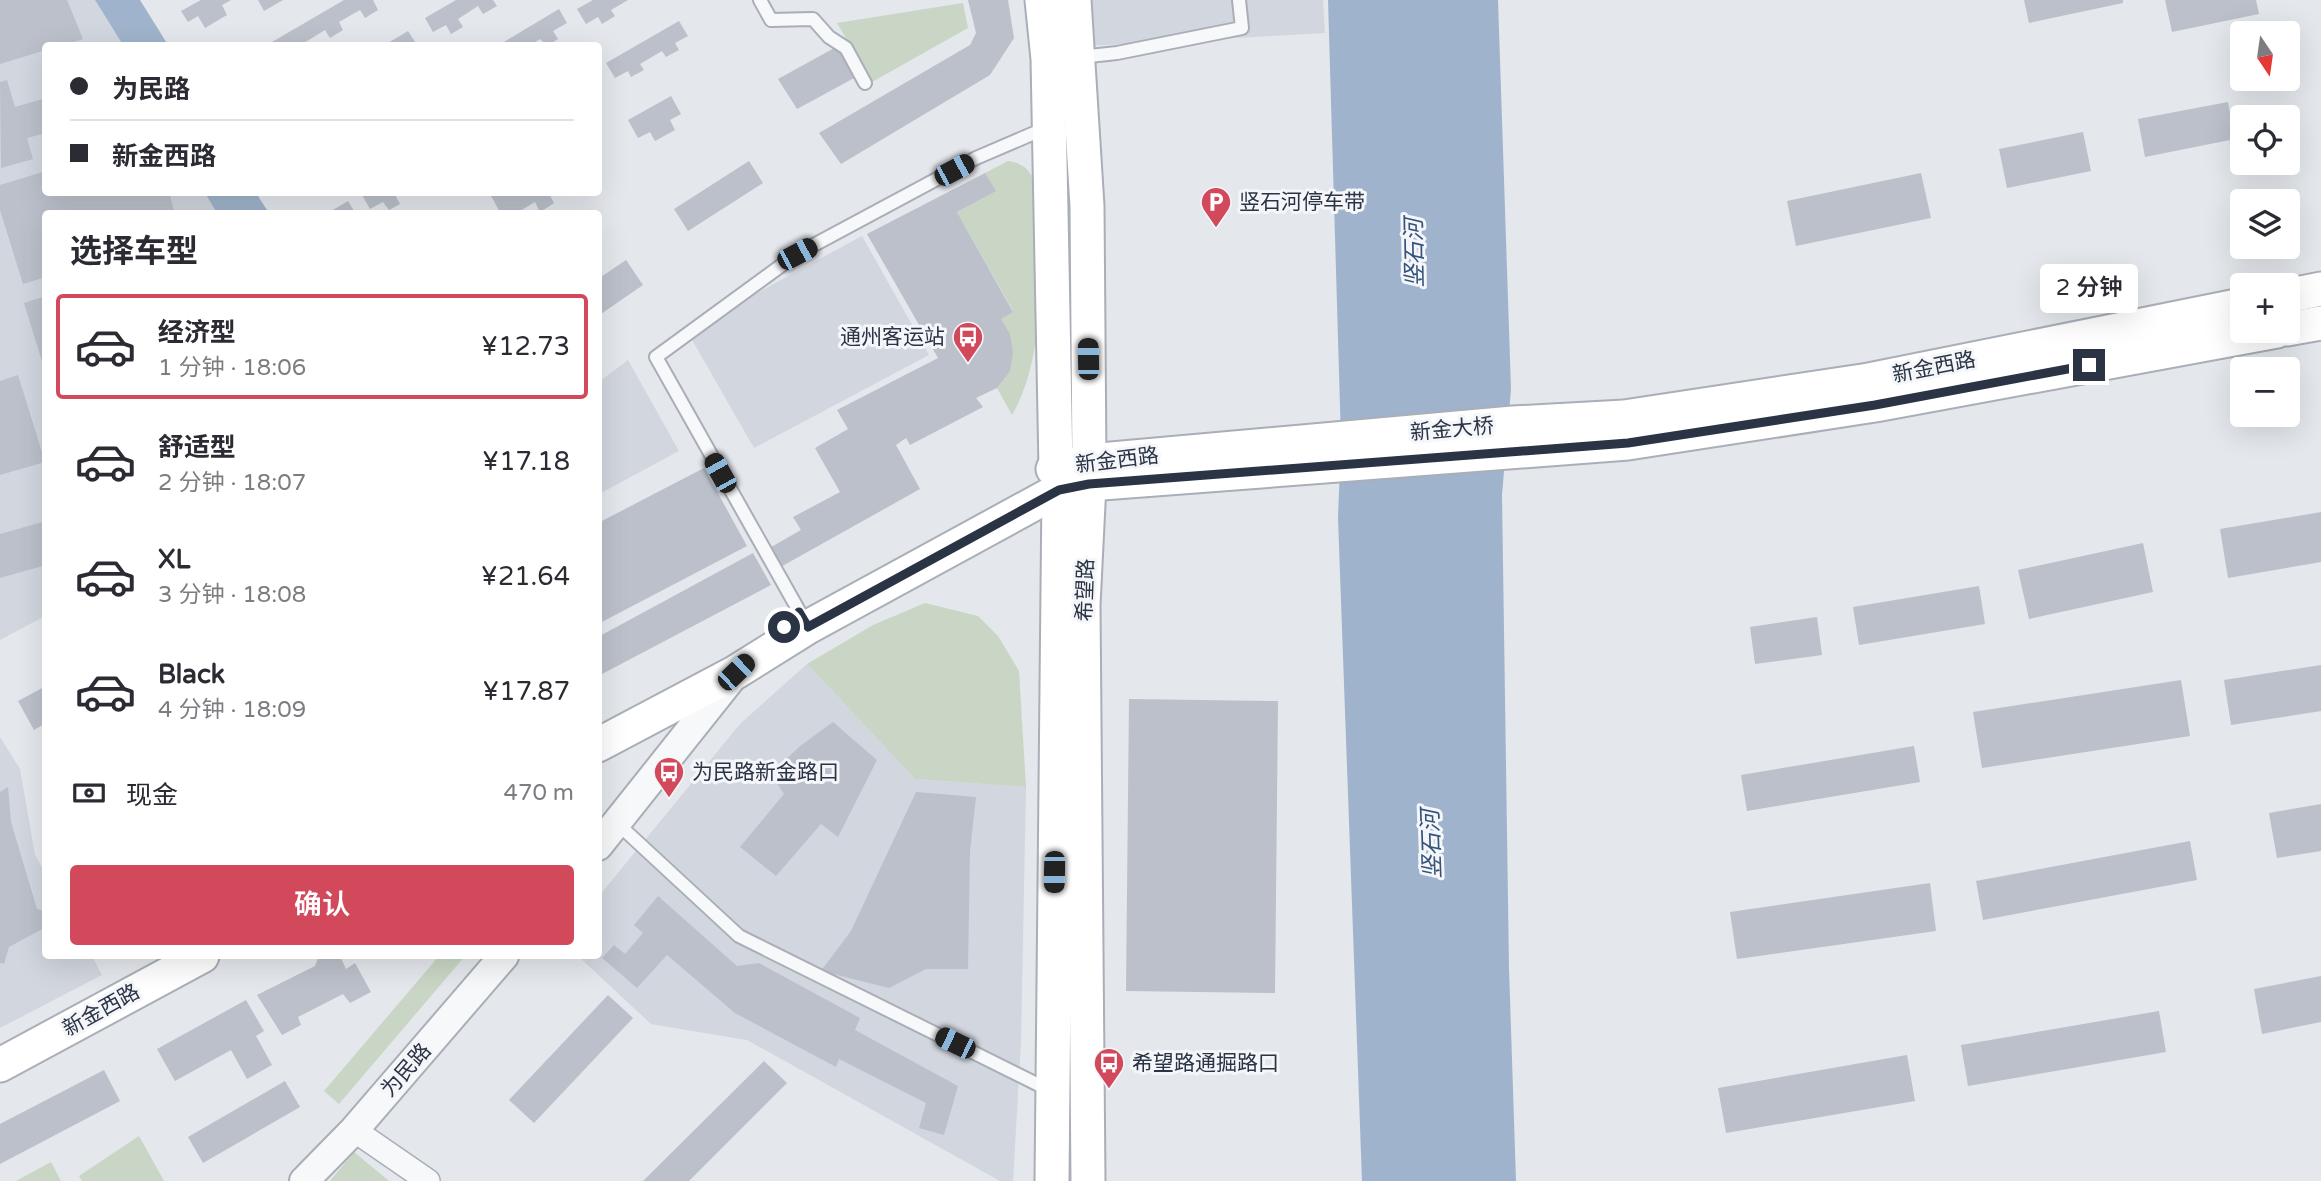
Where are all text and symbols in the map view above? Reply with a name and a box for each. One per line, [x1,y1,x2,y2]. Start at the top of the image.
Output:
north arrow [2230,21,2300,91]
map controls [2230,21,2300,427]
text: 为民路 [112,74,190,105]
button: locate [2230,105,2300,175]
text: 新金西路 [112,141,216,172]
car [931,151,978,189]
parking icon: 竖石河停车带 [1199,185,1233,229]
button: layers [2230,189,2300,259]
place label: 竖石河停车带 [1239,190,1365,215]
water label: 竖石河 [1400,214,1430,288]
text: 选择车型 [70,233,198,271]
car [774,235,821,273]
callout: 2 分钟 [2040,264,2138,312]
button: + [2230,273,2300,343]
text: 2 分钟 [2056,274,2122,302]
icon: car [74,315,137,378]
text: 经济型 [158,317,236,348]
bus stop icon: 通州客运站 [951,320,985,364]
place label: 通州客运站 [840,325,945,350]
text: ¥12.73 [481,331,570,362]
car [1078,338,1099,380]
street label: 新金西路 [1890,347,1978,388]
route end [2073,349,2105,381]
text: 1 分钟 · 18:06 [158,354,306,382]
button: − [2230,357,2300,427]
street label: 新金大桥 [1409,413,1495,446]
icon: car [74,430,137,493]
text: 舒适型 [158,432,236,463]
street label: 新金西路 [1074,443,1160,478]
text: ¥17.18 [482,446,570,477]
car [701,450,740,496]
text: 2 分钟 · 18:07 [158,469,306,497]
text: XL [158,544,190,575]
icon: car [74,545,137,608]
street label: 希望路 [1072,558,1099,622]
text: ¥21.64 [481,561,570,592]
text: 3 分钟 · 18:08 [158,581,306,609]
route start [768,611,800,643]
car [714,650,759,694]
text: Black [158,659,225,690]
icon: car [74,660,137,723]
text: ¥17.87 [482,676,570,707]
text: 4 分钟 · 18:09 [158,696,306,724]
bus stop icon: 为民路新金路口 [652,755,686,799]
place label: 为民路新金路口 [692,760,839,785]
icon: cash [70,774,108,812]
text: 470 m [504,779,574,807]
text: 现金 [126,780,178,811]
water label: 竖石河 [1417,805,1447,879]
car [1044,851,1065,893]
button: 确认 [70,865,574,945]
street label: 新金西路 [58,979,144,1042]
car [932,1024,979,1062]
street label: 为民路 [376,1038,436,1102]
bus stop icon: 希望路通掘路口 [1092,1046,1126,1090]
place label: 希望路通掘路口 [1132,1051,1279,1076]

